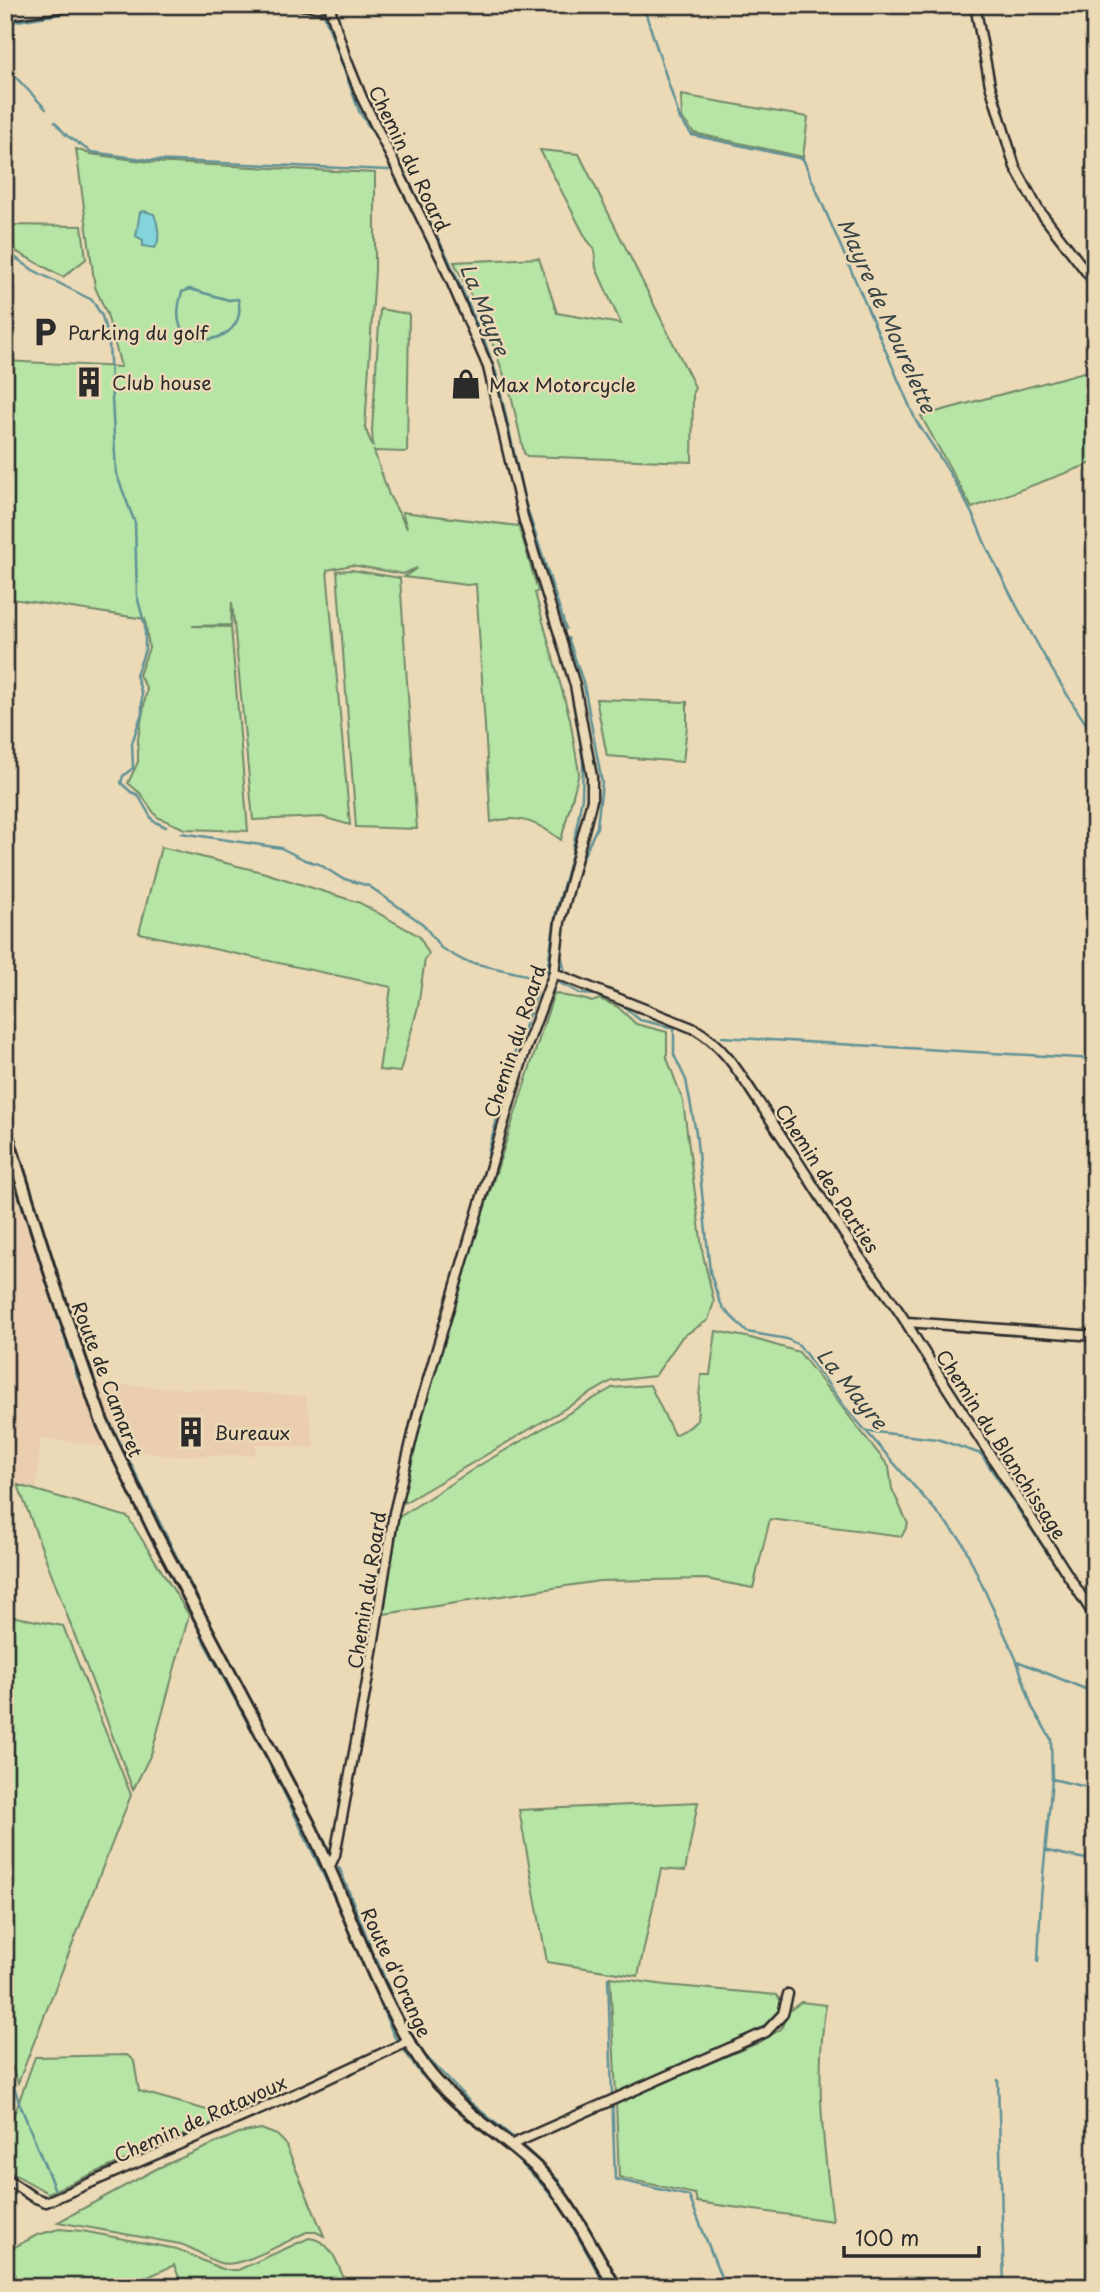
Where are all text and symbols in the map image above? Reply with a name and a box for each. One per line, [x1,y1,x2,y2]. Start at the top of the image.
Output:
street label: Chemin du Roard [363,80,457,236]
water label: Mayre de Mourelette [831,212,946,419]
water label: La Mayre [453,258,520,362]
parking icon: Parking du golf [28,315,62,349]
place label: Parking du golf [68,318,209,346]
building icon: Club house [72,365,106,399]
shop icon: Max Motorcycle [449,367,483,401]
place label: Club house [112,368,212,396]
place label: Max Motorcycle [489,370,636,398]
street label: Chemin du Roard [476,961,552,1121]
street label: Chemin des Parties [769,1098,887,1258]
street label: Route de Camaret [65,1297,151,1461]
water label: La Mayre [810,1340,897,1437]
street label: Chemin du Blanchissage [930,1344,1074,1544]
building icon: Bureaux [174,1415,208,1449]
place label: Bureaux [214,1418,290,1446]
street label: Chemin du Roard [340,1509,392,1671]
street label: Route d'Orange [355,1902,439,2042]
street label: Chemin de Ratavoux [109,2067,291,2169]
scale bar [844,2215,979,2259]
text: 100 m [855,2221,919,2253]

